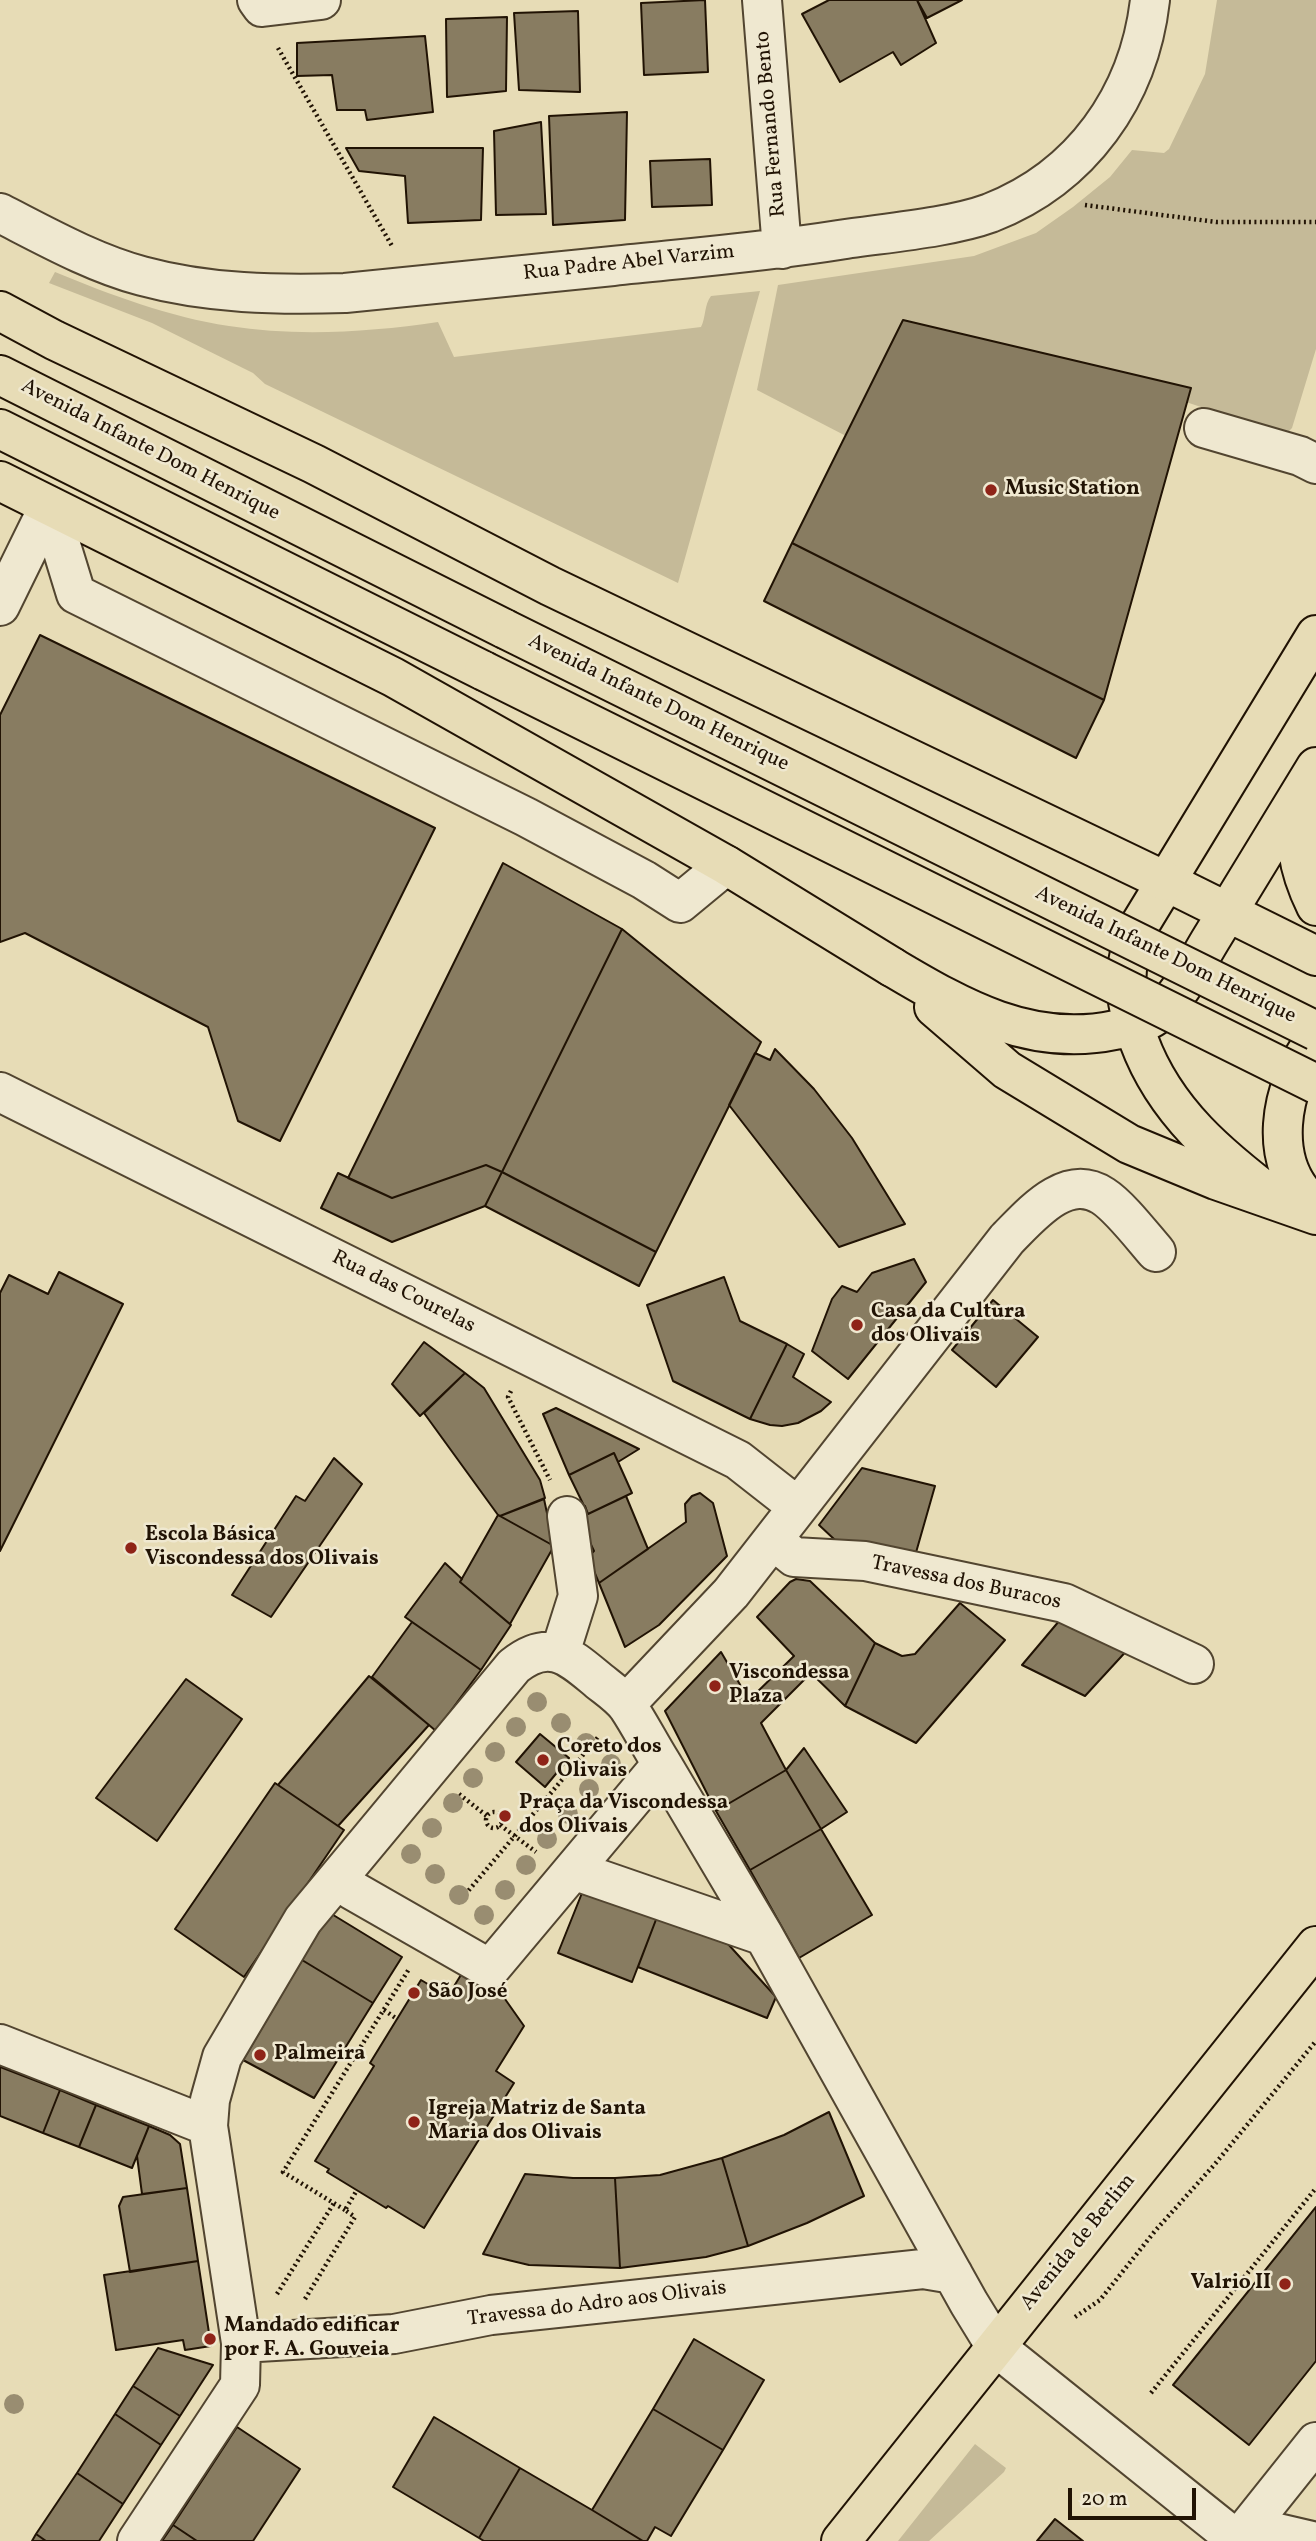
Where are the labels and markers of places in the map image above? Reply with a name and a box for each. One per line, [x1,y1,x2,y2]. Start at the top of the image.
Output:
place label: Music Station [1005,477,1140,503]
marker: Music Station [983,482,999,498]
place label: Casa da Cultura dos Olivais [871,1300,1025,1350]
marker: Casa da Cultura dos Olivais [849,1317,865,1333]
place label: Escola Básica Viscondessa dos Olivais [145,1523,379,1573]
marker: Escola Básica Viscondessa dos Olivais [123,1540,139,1556]
place label: Viscondessa Plaza [729,1661,849,1711]
marker: Viscondessa Plaza [707,1678,723,1694]
place label: Coreto dos Olivais [557,1735,662,1785]
marker: Coreto dos Olivais [535,1752,551,1768]
place label: Praça da Viscondessa dos Olivais [519,1791,728,1841]
marker: Praça da Viscondessa dos Olivais [497,1808,513,1824]
place label: São José [428,1980,507,2006]
marker: São José [406,1985,422,2001]
place label: Palmeira [274,2042,366,2068]
marker: Palmeira [252,2047,268,2063]
place label: Igreja Matriz de Santa Maria dos Olivais [428,2097,646,2147]
marker: Igreja Matriz de Santa Maria dos Olivais [406,2114,422,2130]
place label: Valrio II [1190,2271,1271,2297]
marker: Valrio II [1277,2276,1293,2292]
place label: Mandado edificar por F. A. Gouveia [224,2314,399,2364]
marker: Mandado edificar por F. A. Gouveia [202,2331,218,2347]

